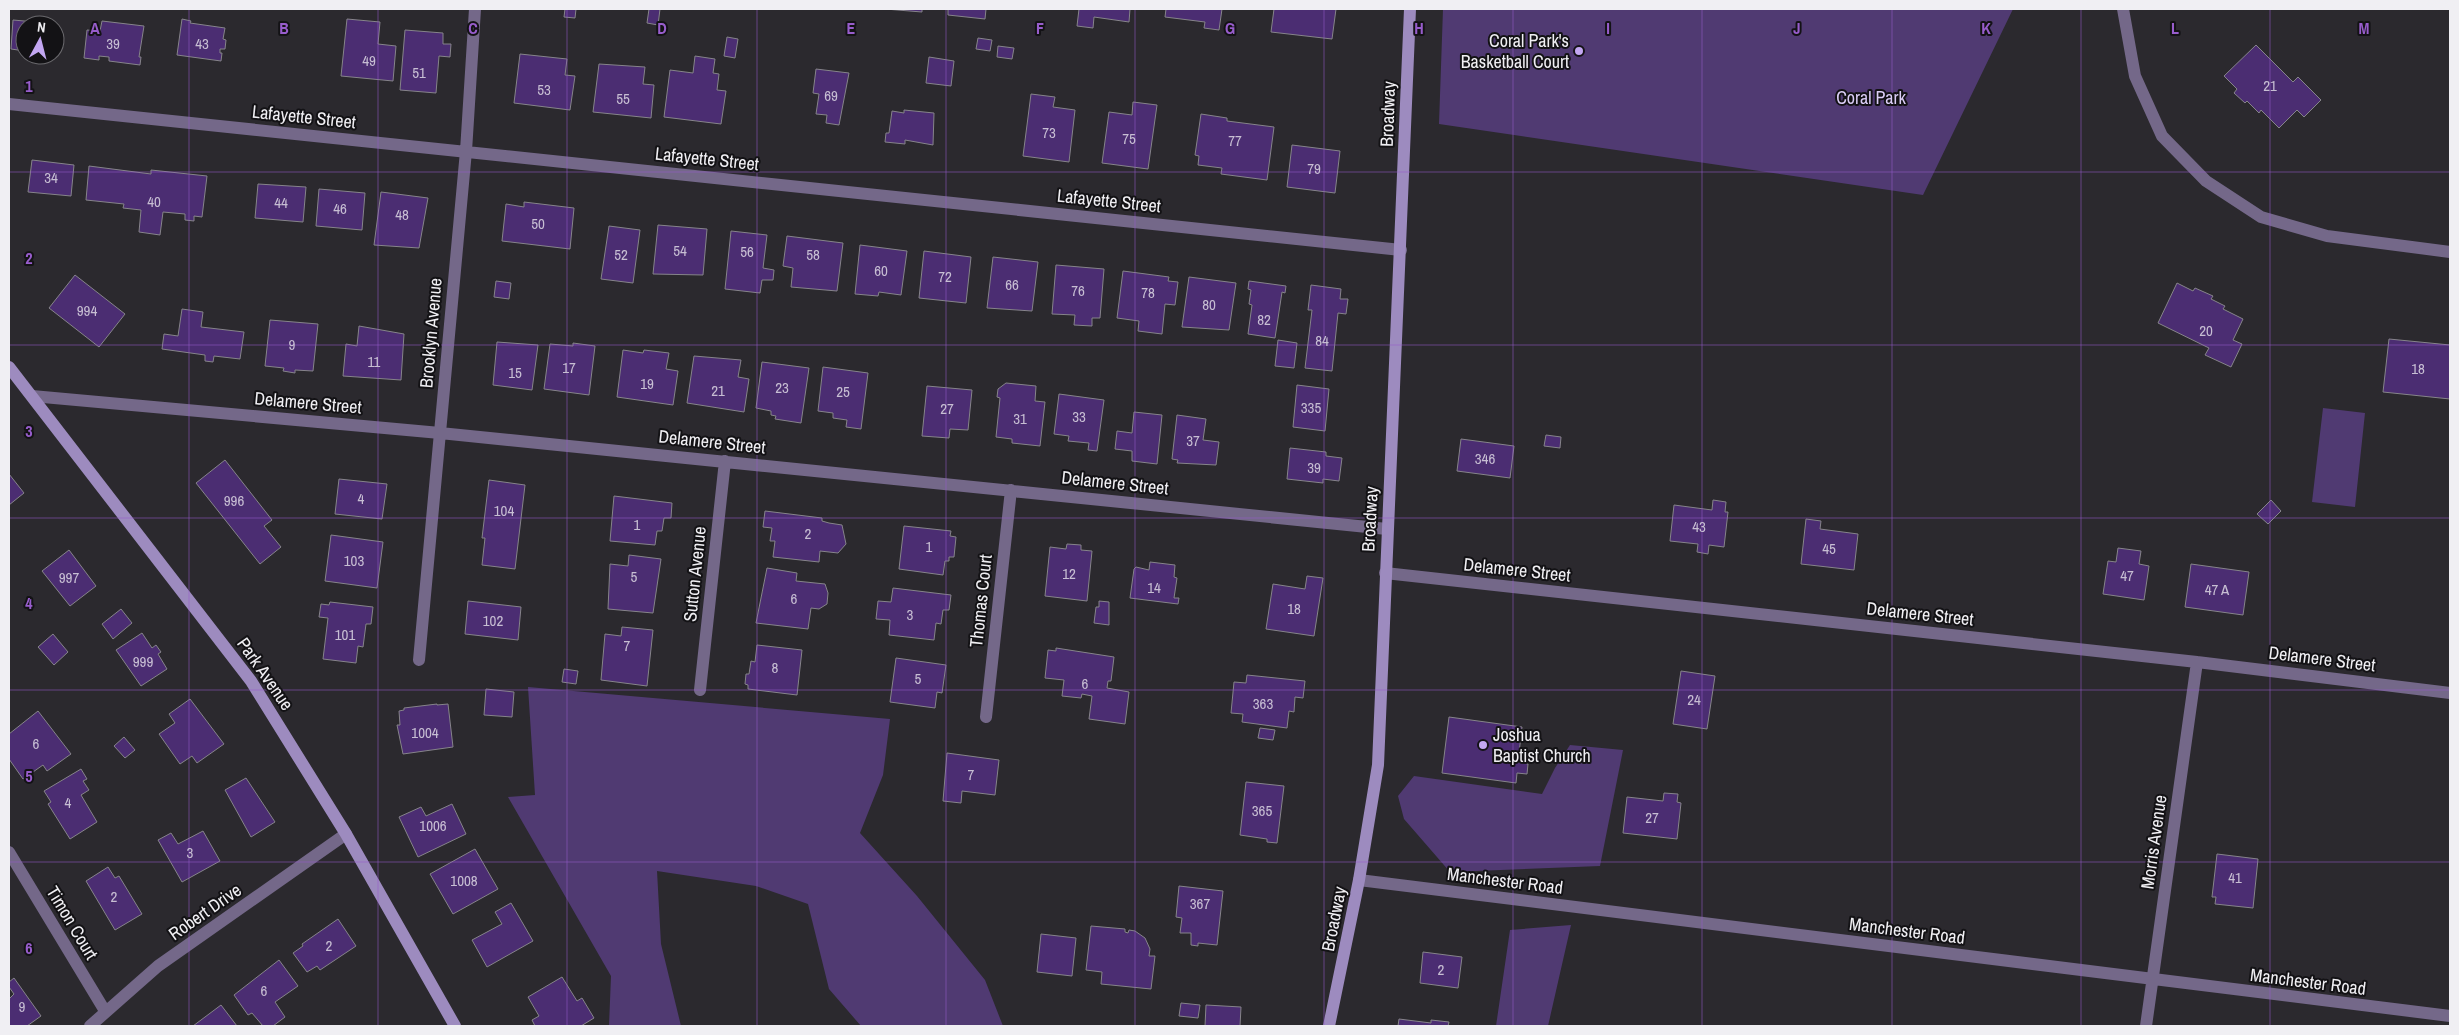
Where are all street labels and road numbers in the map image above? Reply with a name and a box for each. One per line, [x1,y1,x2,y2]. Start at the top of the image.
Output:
street label: Broadway [1374,80,1401,147]
street label: Lafayette Street [251,99,357,134]
street label: Lafayette Street [654,141,760,176]
street label: Lafayette Street [1056,183,1162,218]
street label: Brooklyn Avenue [413,277,448,389]
street label: Delamere Street [253,385,363,420]
street label: Delamere Street [657,423,767,460]
street label: Delamere Street [1060,464,1170,501]
street label: Broadway [1355,485,1384,552]
street label: Sutton Avenue [677,525,712,623]
street label: Delamere Street [1462,551,1572,588]
street label: Thomas Court [963,553,998,649]
street label: Delamere Street [1865,595,1975,632]
street label: Park Avenue [231,632,300,715]
street label: Delamere Street [2267,640,2377,677]
street label: Morris Avenue [2135,793,2172,891]
street label: Manchester Road [1446,861,1564,900]
street label: Robert Drive [163,877,246,946]
street label: Timon Court [41,881,104,964]
street label: Broadway [1315,884,1352,954]
street label: Manchester Road [1848,911,1966,950]
street label: Manchester Road [2249,962,2367,1001]

